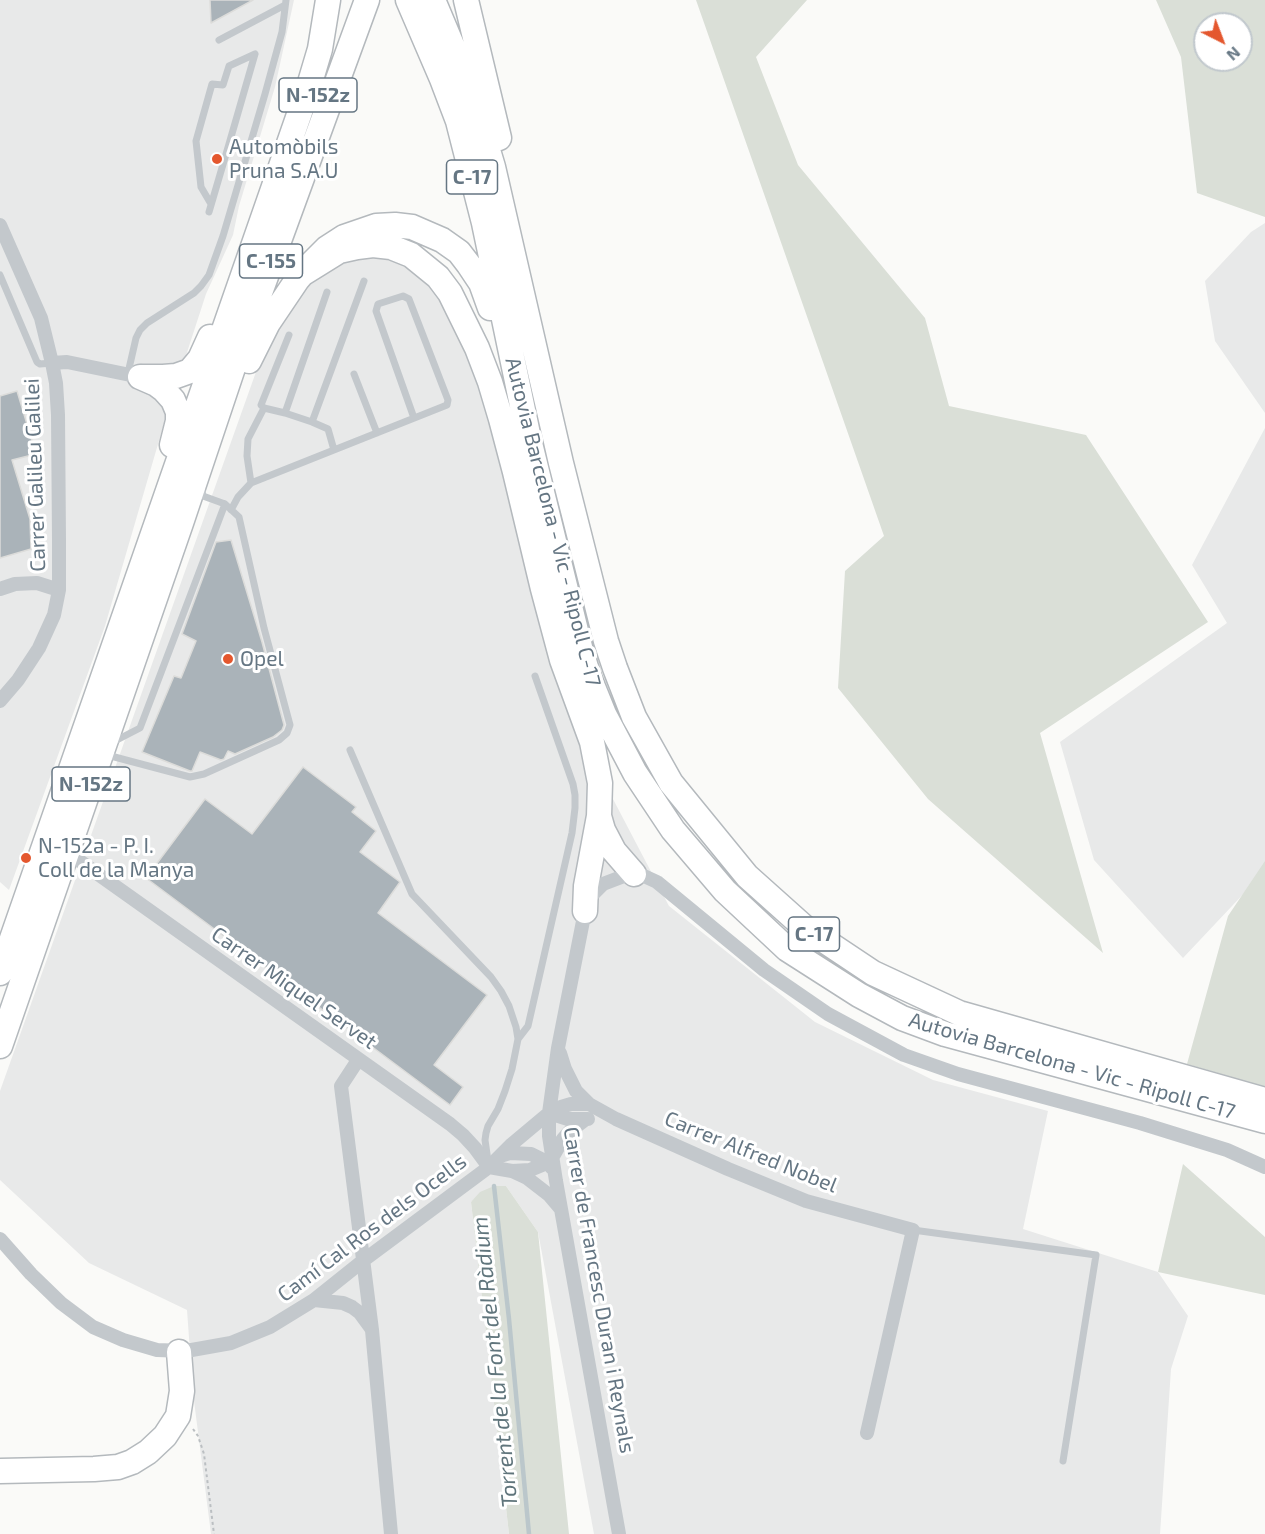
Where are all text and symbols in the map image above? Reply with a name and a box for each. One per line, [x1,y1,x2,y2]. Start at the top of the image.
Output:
north arrow [1193,12,1253,72]
text: N [1223,43,1245,65]
road number: N-152z [279,78,357,112]
place label: Automòbils Pruna S.A.U [229,134,338,184]
marker: Automòbils Pruna S.A.U [210,152,224,166]
road number: C-17 [446,160,498,194]
road number: C-155 [240,244,302,278]
street label: Autovia Barcelona - Vic - Ripoll C-17 [500,355,606,689]
street label: Carrer Galileu Galilei [19,378,51,572]
place label: Opel [240,646,284,672]
marker: Opel [221,652,235,666]
road number: N-152z [52,767,130,801]
place label: N-152a - P. I. Coll de la Manya [38,833,194,883]
marker: N-152a - P. I. Coll de la Manya [19,851,33,865]
road number: C-17 [788,917,840,951]
street label: Carrer Miquel Servet [207,921,381,1055]
street label: Autovia Barcelona - Vic - Ripoll C-17 [906,1007,1238,1125]
street label: Carrer Alfred Nobel [661,1106,841,1198]
street label: Carrer de Francesc Duran i Reynals [558,1125,640,1455]
street label: Camí Cal Ros dels Ocells [273,1149,471,1307]
water label: Torrent de la Font del Ràdium [467,1215,523,1509]

